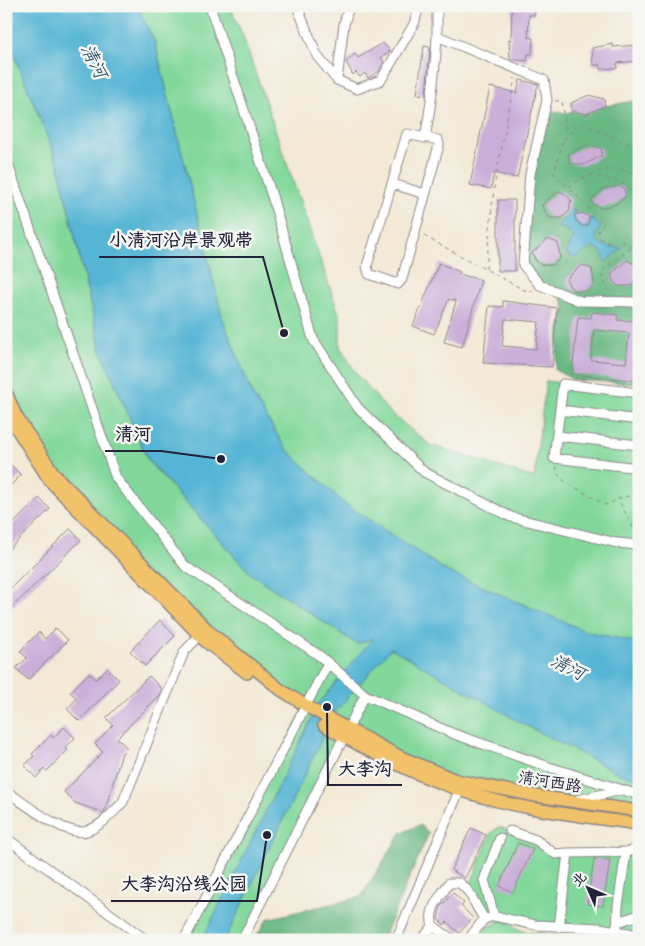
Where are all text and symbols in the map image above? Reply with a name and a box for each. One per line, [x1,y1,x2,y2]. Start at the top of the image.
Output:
water label: 清河 [76,40,114,85]
callout: 小清河沿岸景观带 [99,224,263,257]
text: 小清河沿岸景观带 [109,228,253,251]
callout: 清河 [105,418,161,451]
text: 清河 [115,422,151,445]
water label: 清河 [547,648,592,686]
callout: 大李沟 [328,752,402,785]
text: 大李沟 [338,757,392,780]
street label: 清河西路 [517,766,583,796]
north arrow [562,864,612,914]
text: 北 [567,867,590,890]
callout: 大李沟沿线公园 [111,868,257,901]
text: 大李沟沿线公园 [121,872,247,895]

